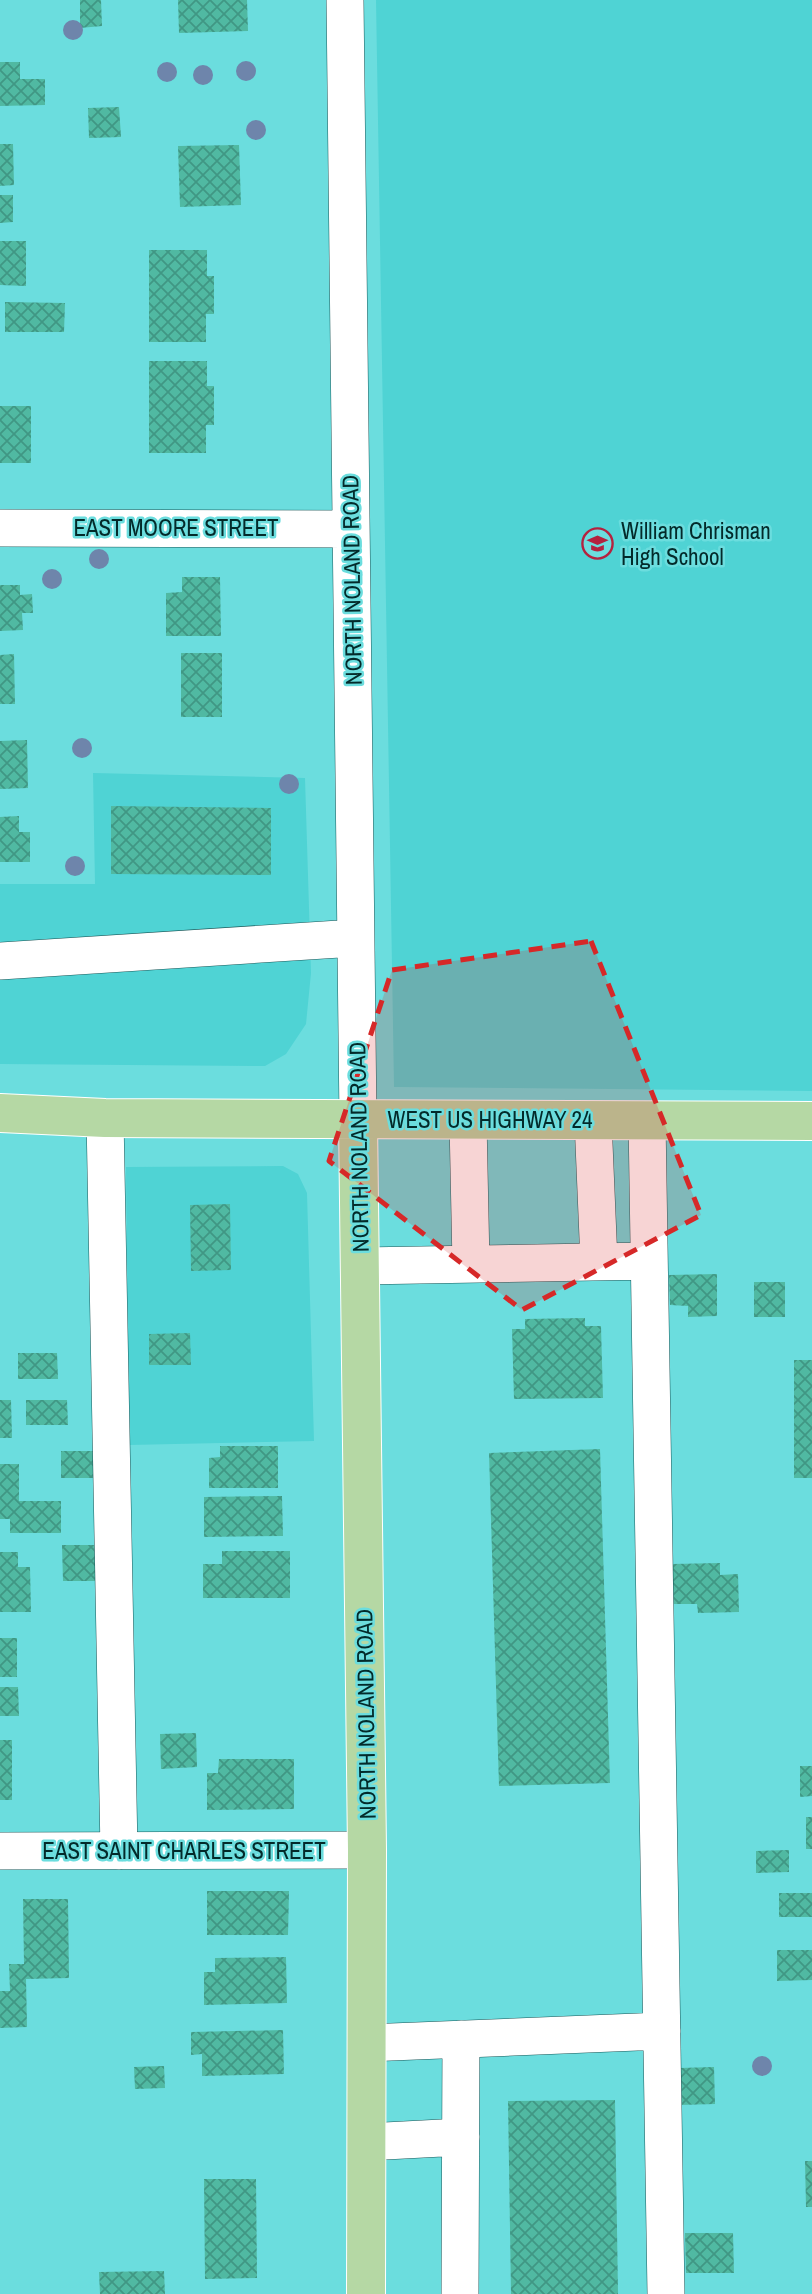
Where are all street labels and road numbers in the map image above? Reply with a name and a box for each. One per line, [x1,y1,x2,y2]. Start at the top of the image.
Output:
street label: NORTH NOLAND ROAD [334,475,369,685]
street label: EAST MOORE STREET [73,512,279,543]
street label: NORTH NOLAND ROAD [341,1042,376,1252]
street label: WEST US HIGHWAY 24 [388,1104,593,1135]
street label: NORTH NOLAND ROAD [348,1609,383,1819]
street label: EAST SAINT CHARLES STREET [42,1835,326,1866]

